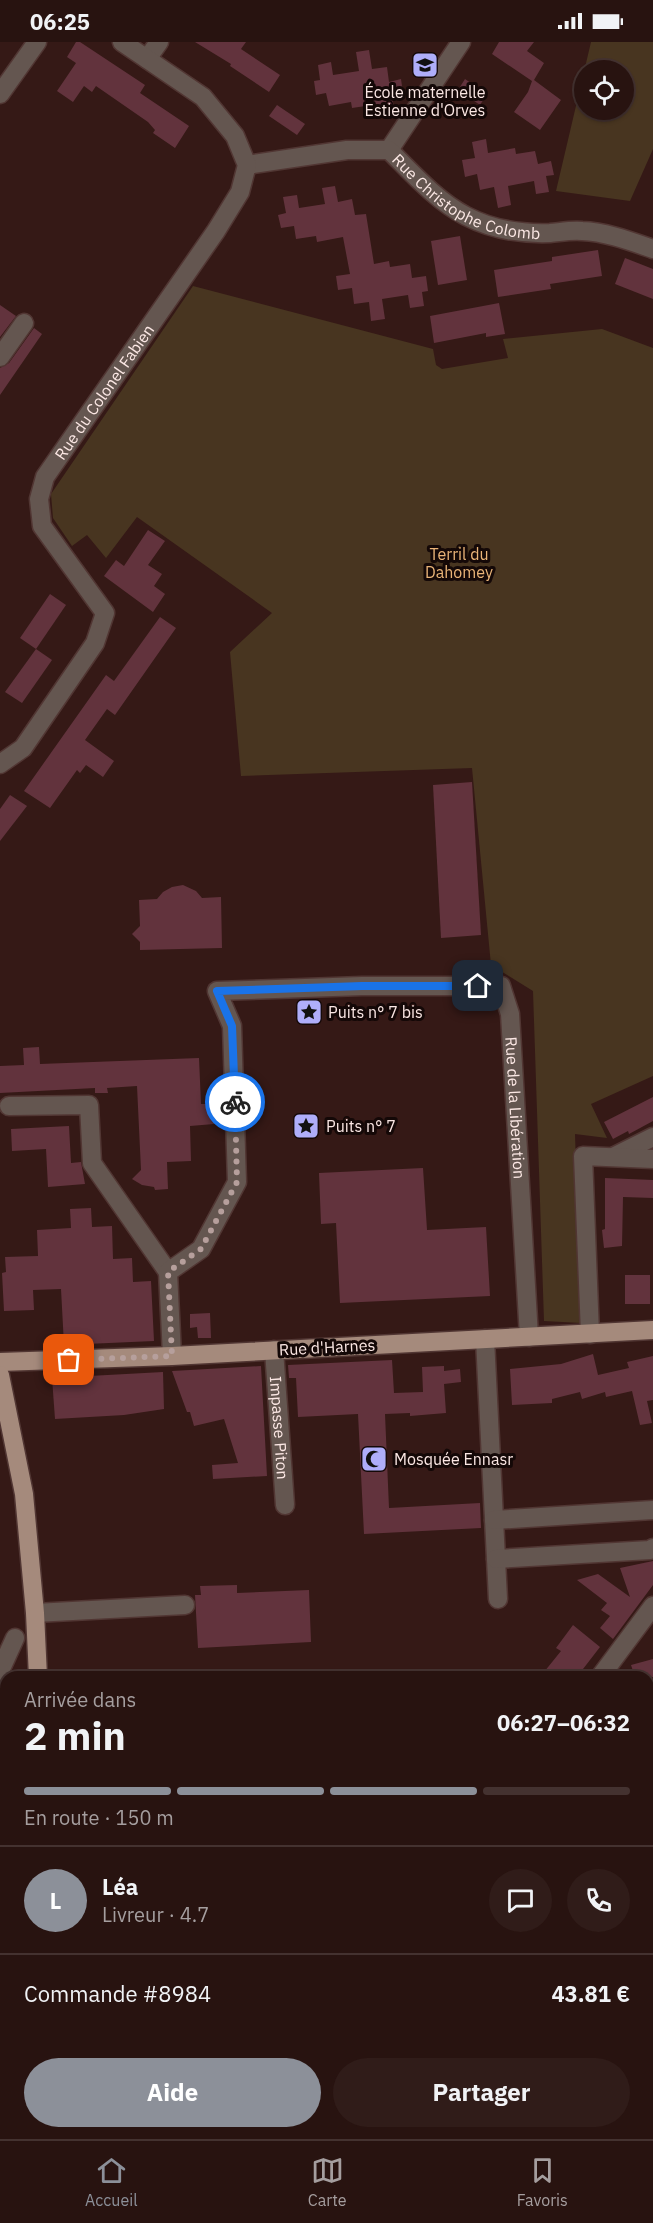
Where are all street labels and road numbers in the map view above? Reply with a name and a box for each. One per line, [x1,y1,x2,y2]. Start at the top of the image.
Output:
street label: Rue Christophe Colomb [388,149,541,243]
street label: Rue du Colonel Fabien [50,320,158,463]
street label: Rue de la Libération [501,1036,530,1180]
street label: Rue d'Harnes [278,1334,376,1360]
street label: Impasse Piton [266,1375,293,1480]

